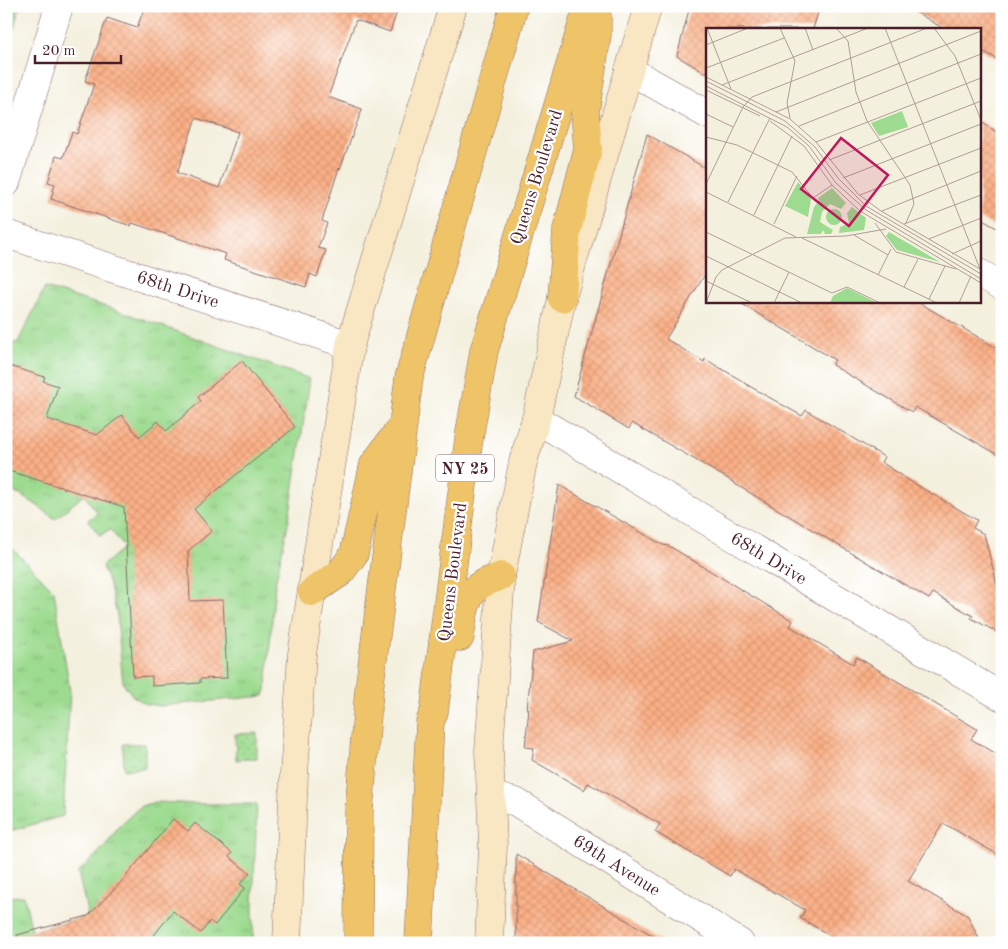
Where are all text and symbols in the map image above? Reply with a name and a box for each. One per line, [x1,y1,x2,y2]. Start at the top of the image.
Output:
inset map [706,28,980,302]
scale bar [35,32,121,64]
text: 20 m [42,44,76,59]
street label: Queens Boulevard [508,108,566,247]
street label: 68th Drive [134,268,221,312]
road number: NY 25 [436,454,494,482]
street label: Queens Boulevard [436,502,470,643]
street label: 68th Drive [727,529,810,589]
street label: 69th Avenue [570,832,663,900]

